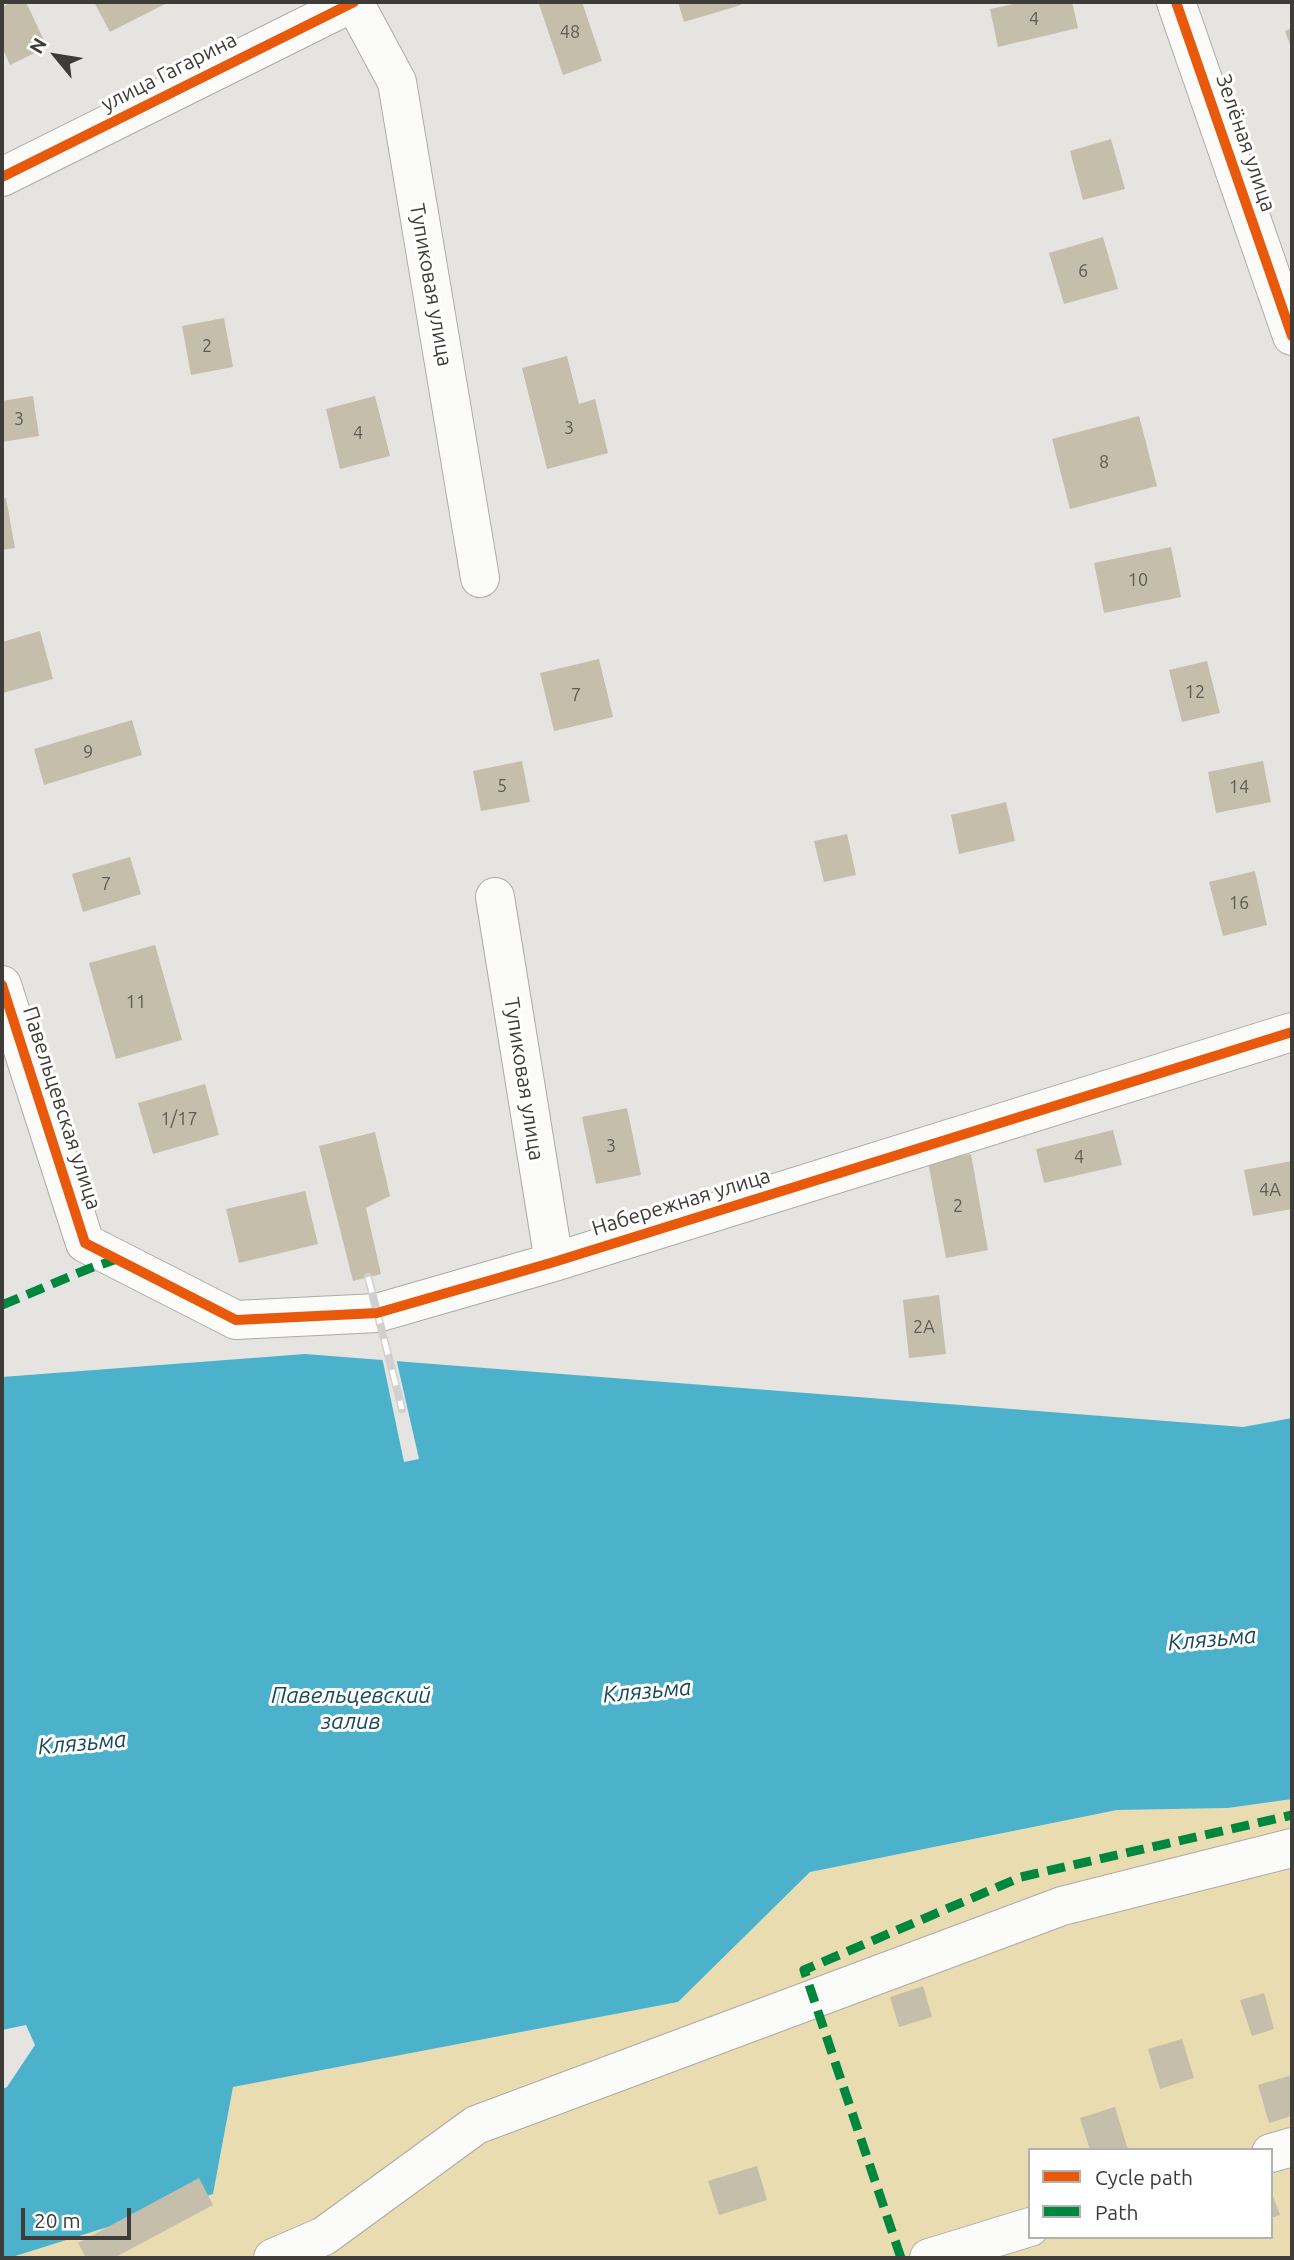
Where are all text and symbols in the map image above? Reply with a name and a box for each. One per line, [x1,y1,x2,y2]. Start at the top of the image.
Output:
house number: 4 [1029,8,1039,30]
north arrow [21,21,91,91]
house number: 48 [560,21,580,43]
street label: улица Гагарина [97,27,241,117]
text: N [25,34,51,57]
street label: Зелёная улица [1211,71,1281,215]
street label: Тупиковая улица [404,202,458,368]
house number: 6 [1078,260,1088,282]
house number: 2 [202,335,212,357]
house number: 3 [14,408,24,430]
house number: 3 [564,417,574,439]
house number: 4 [353,422,363,444]
house number: 8 [1099,451,1109,473]
house number: 10 [1128,569,1148,591]
house number: 12 [1185,681,1205,703]
house number: 7 [571,684,581,706]
house number: 9 [83,741,93,763]
house number: 5 [497,775,507,797]
house number: 14 [1229,776,1249,798]
house number: 7 [101,873,111,895]
house number: 16 [1229,892,1249,914]
house number: 11 [126,991,146,1013]
street label: Тупиковая улица [499,996,549,1162]
street label: Павельцевская улица [17,1003,107,1213]
house number: 1/17 [160,1108,198,1130]
house number: 3 [606,1135,616,1157]
house number: 4 [1074,1146,1084,1168]
street label: Набережная улица [589,1163,773,1241]
house number: 4А [1259,1179,1281,1201]
house number: 2 [953,1195,963,1217]
house number: 2А [913,1316,935,1338]
water label: Клязьма [1167,1621,1257,1657]
water label: Клязьма [602,1673,692,1709]
water label: Павельцевский залив [271,1681,431,1735]
water label: Клязьма [37,1725,127,1761]
legend [1028,2148,1273,2239]
text: Cycle path [1095,2165,1193,2189]
scale bar [24,2194,135,2238]
text: Path [1095,2200,1138,2224]
text: 20 m [34,2208,81,2232]

